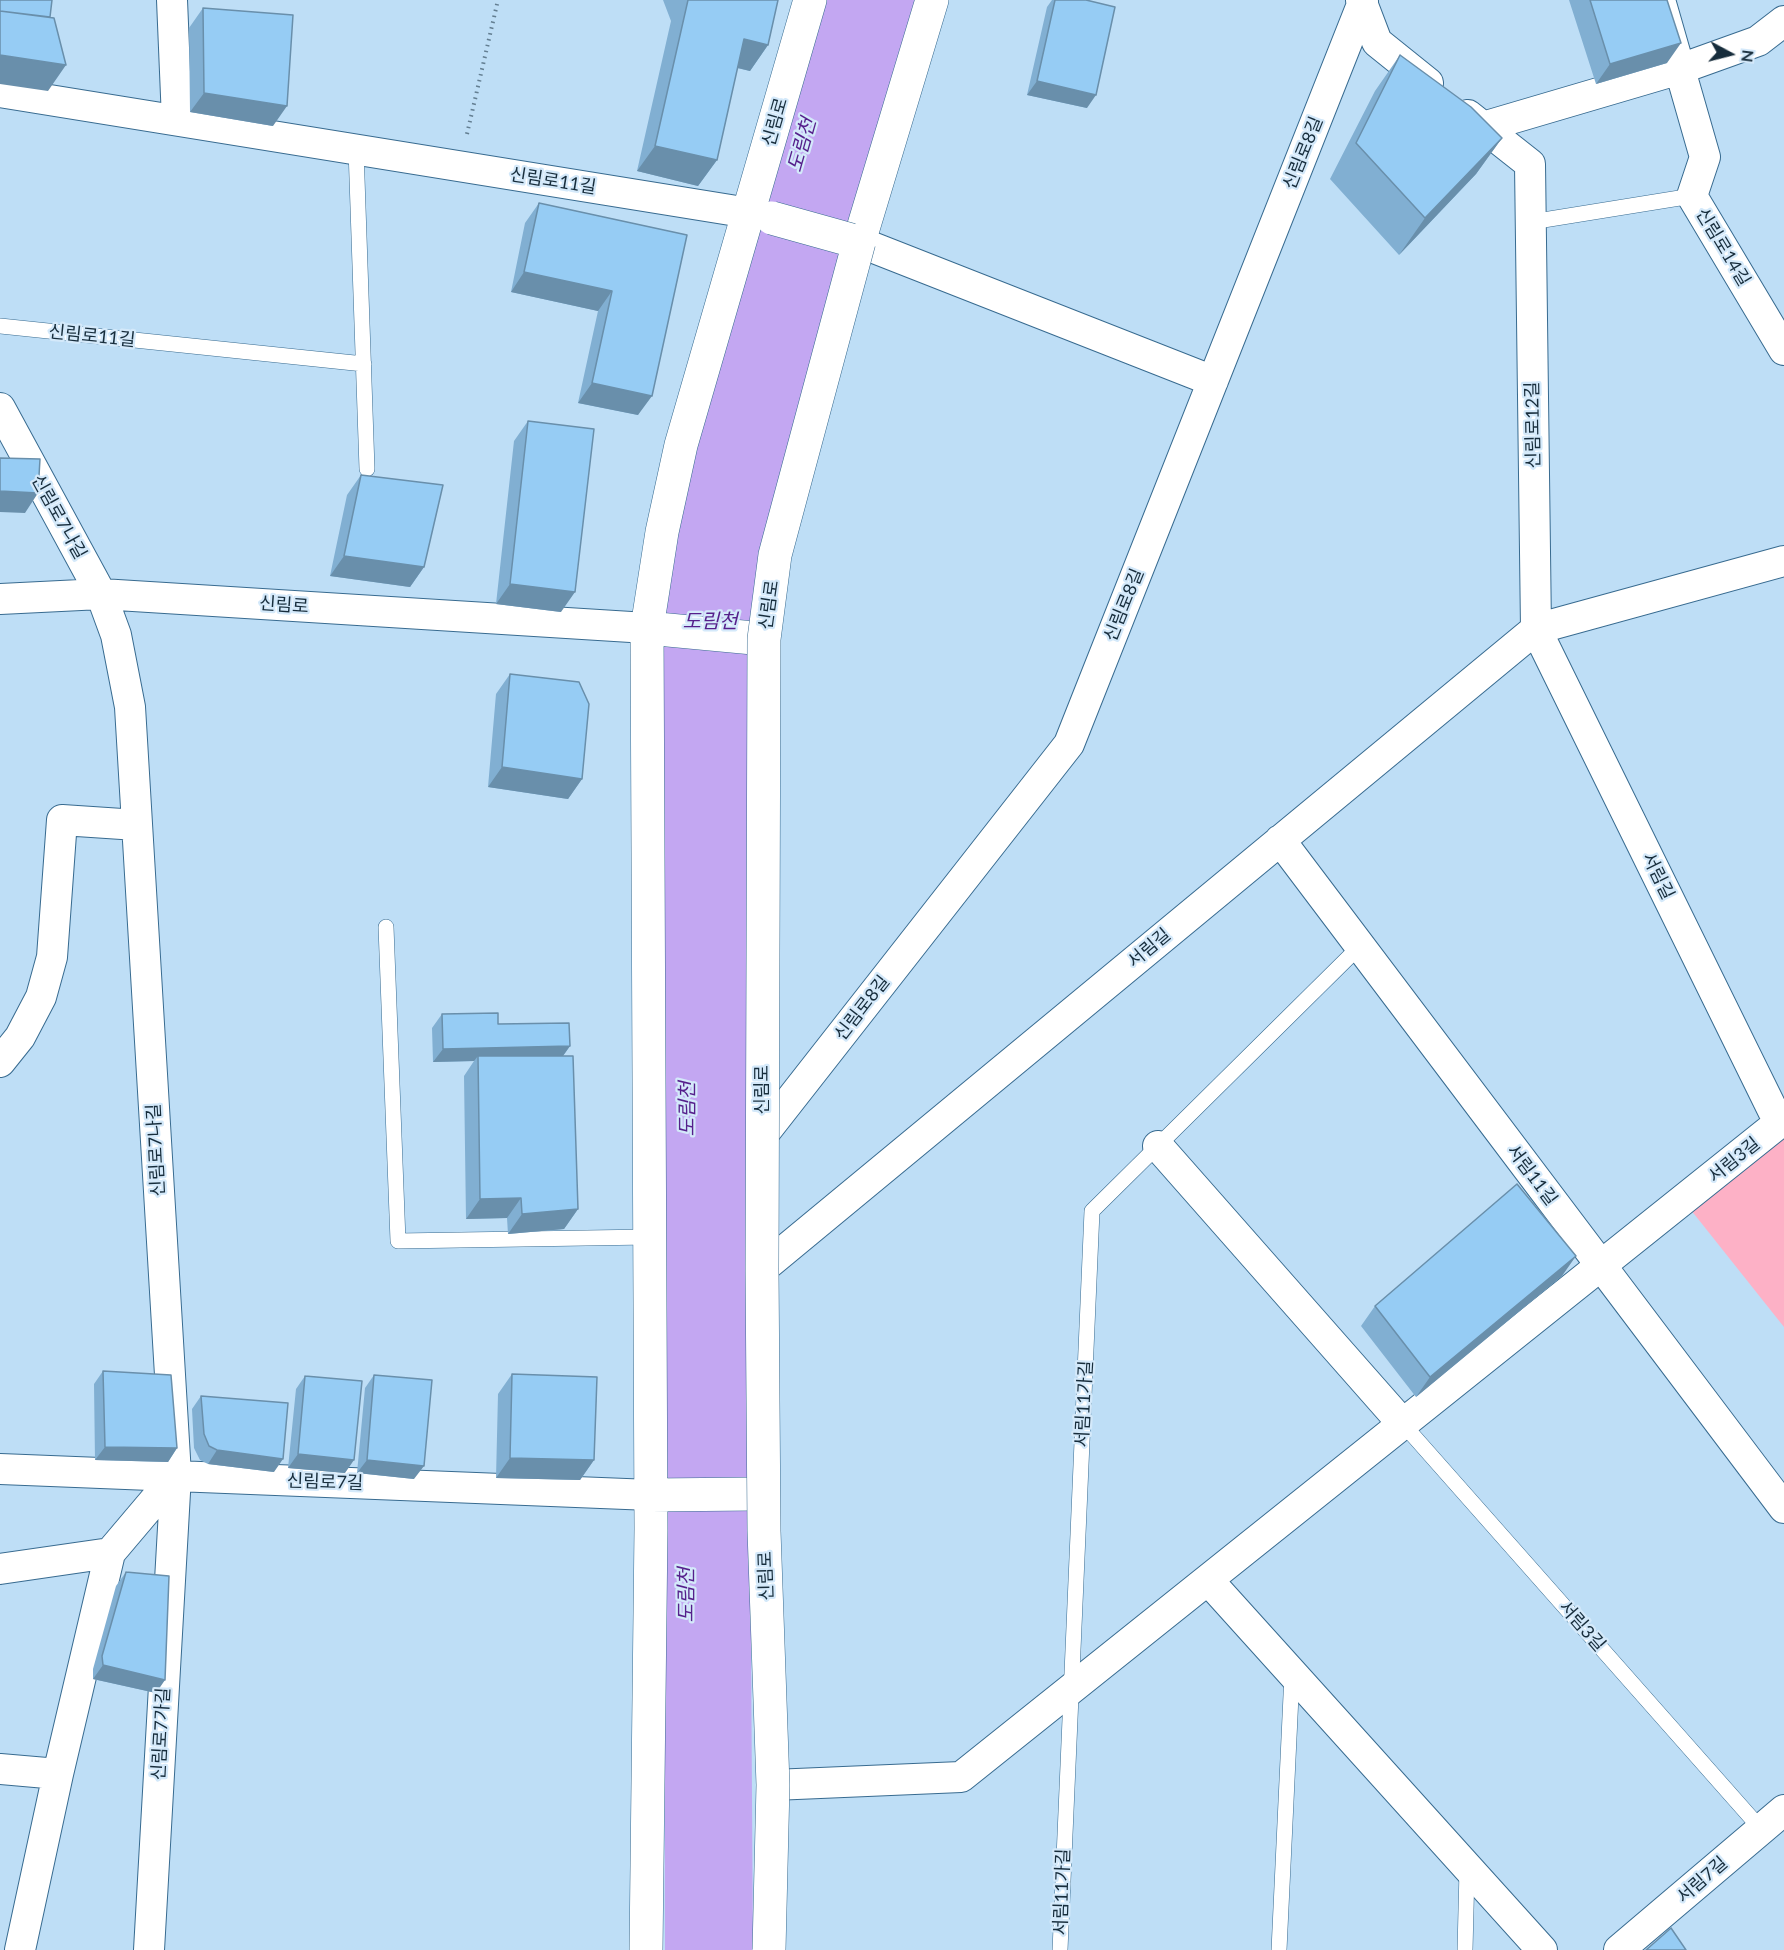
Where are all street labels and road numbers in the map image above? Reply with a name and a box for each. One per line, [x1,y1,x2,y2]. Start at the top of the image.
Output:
street label: 신림로 [758,95,792,149]
street label: 신림로8길 [1279,113,1327,193]
street label: 신림로11길 [508,164,598,198]
street label: 신림로14길 [1691,204,1755,290]
street label: 신림로11길 [48,321,136,351]
street label: 신림로12길 [1521,381,1545,469]
street label: 신림로7나길 [27,471,91,563]
street label: 신림로8길 [1100,565,1148,645]
street label: 신림로 [755,579,783,631]
street label: 신림로 [258,592,310,618]
street label: 서림길 [1637,849,1679,903]
street label: 서림길 [1123,924,1175,972]
street label: 신림로8길 [830,971,894,1045]
street label: 신림로 [751,1065,773,1115]
street label: 신림로7나길 [143,1103,169,1197]
street label: 서림3길 [1704,1133,1764,1187]
street label: 서림11길 [1502,1140,1562,1210]
street label: 서림11가길 [1071,1360,1097,1448]
street label: 신림로7길 [286,1470,364,1494]
street label: 신림로 [754,1551,778,1601]
street label: 서림3길 [1554,1596,1610,1656]
street label: 신림로7가길 [148,1687,174,1781]
street label: 서림11가길 [1050,1848,1074,1936]
street label: 서림7길 [1672,1852,1732,1908]

